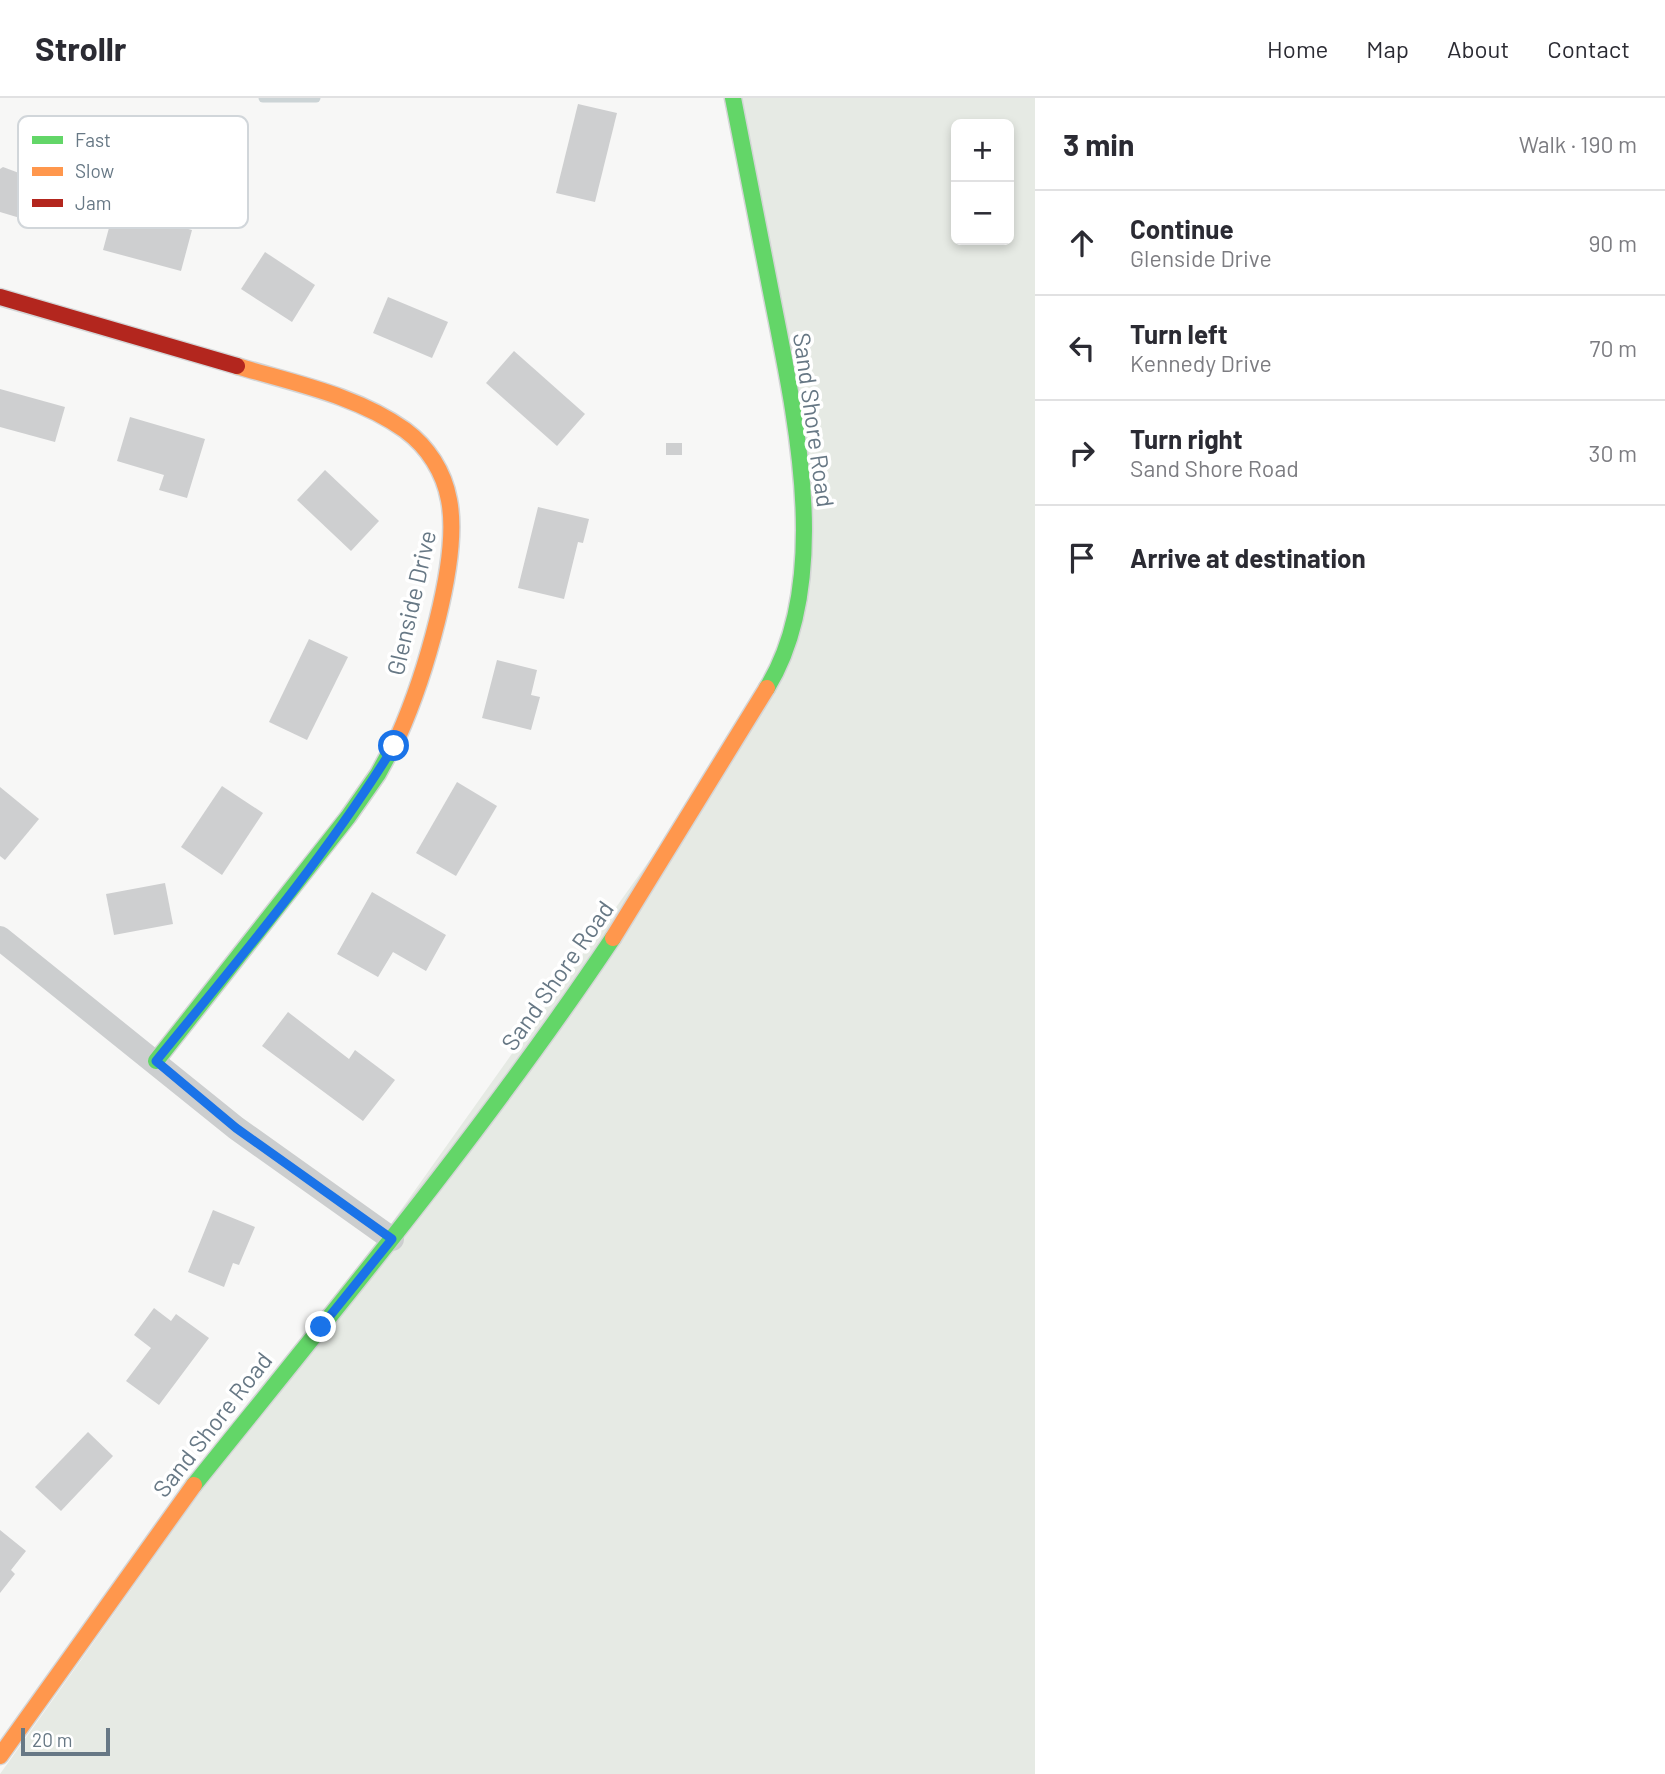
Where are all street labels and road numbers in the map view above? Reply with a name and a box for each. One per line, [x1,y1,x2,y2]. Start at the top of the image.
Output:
street label: Sand Shore Road [788,331,841,509]
street label: Glenside Drive [380,527,441,678]
street label: Sand Shore Road [494,895,619,1056]
street label: Sand Shore Road [146,1346,277,1502]

